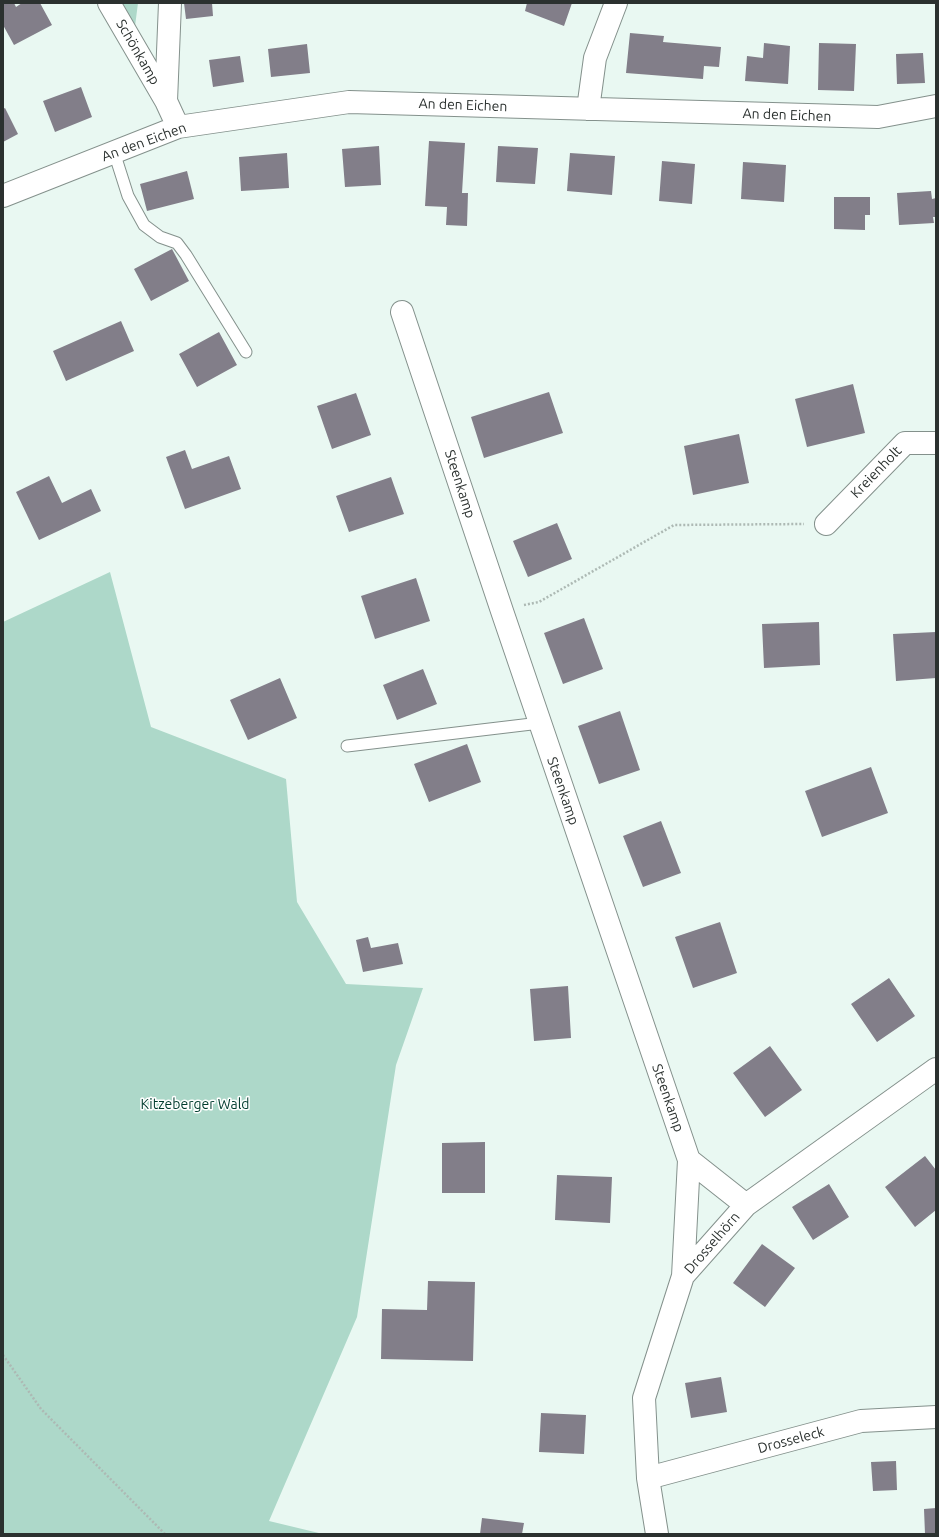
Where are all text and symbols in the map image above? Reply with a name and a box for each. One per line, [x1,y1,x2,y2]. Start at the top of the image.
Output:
street label: Schönkamp [113,16,163,88]
street label: An den Eichen [418,95,508,115]
street label: An den Eichen [742,105,832,125]
street label: An den Eichen [99,119,189,165]
street label: Kreienholt [847,442,905,502]
street label: Steenkamp [441,448,479,520]
street label: Steenkamp [544,755,582,827]
street label: Steenkamp [649,1062,687,1134]
park label: Kitzeberger Wald [141,1096,249,1112]
street label: Drosselhörn [681,1209,743,1277]
street label: Drosseleck [756,1423,826,1457]

